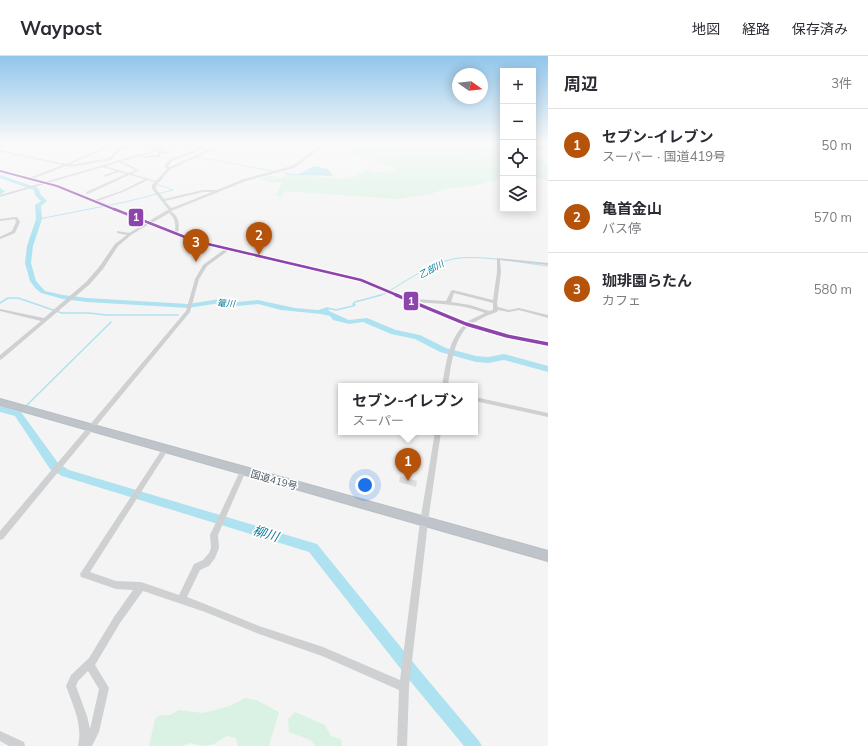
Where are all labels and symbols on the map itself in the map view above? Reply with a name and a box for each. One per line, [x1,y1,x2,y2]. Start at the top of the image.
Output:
north arrow [452,68,488,104]
line badge: 1 [128,208,144,227]
text: 1 [133,210,140,224]
pin: 2 [246,222,272,255]
pin: 3 [183,229,209,262]
water label: 乙部川 [416,257,446,280]
line badge: 1 [403,291,419,311]
text: 1 [408,294,415,308]
water label: 篭川 [217,297,236,309]
pin: 1 [395,448,421,481]
street label: 国道419号 [249,467,299,493]
your location [355,475,375,495]
water label: 柳川 [251,522,283,545]

